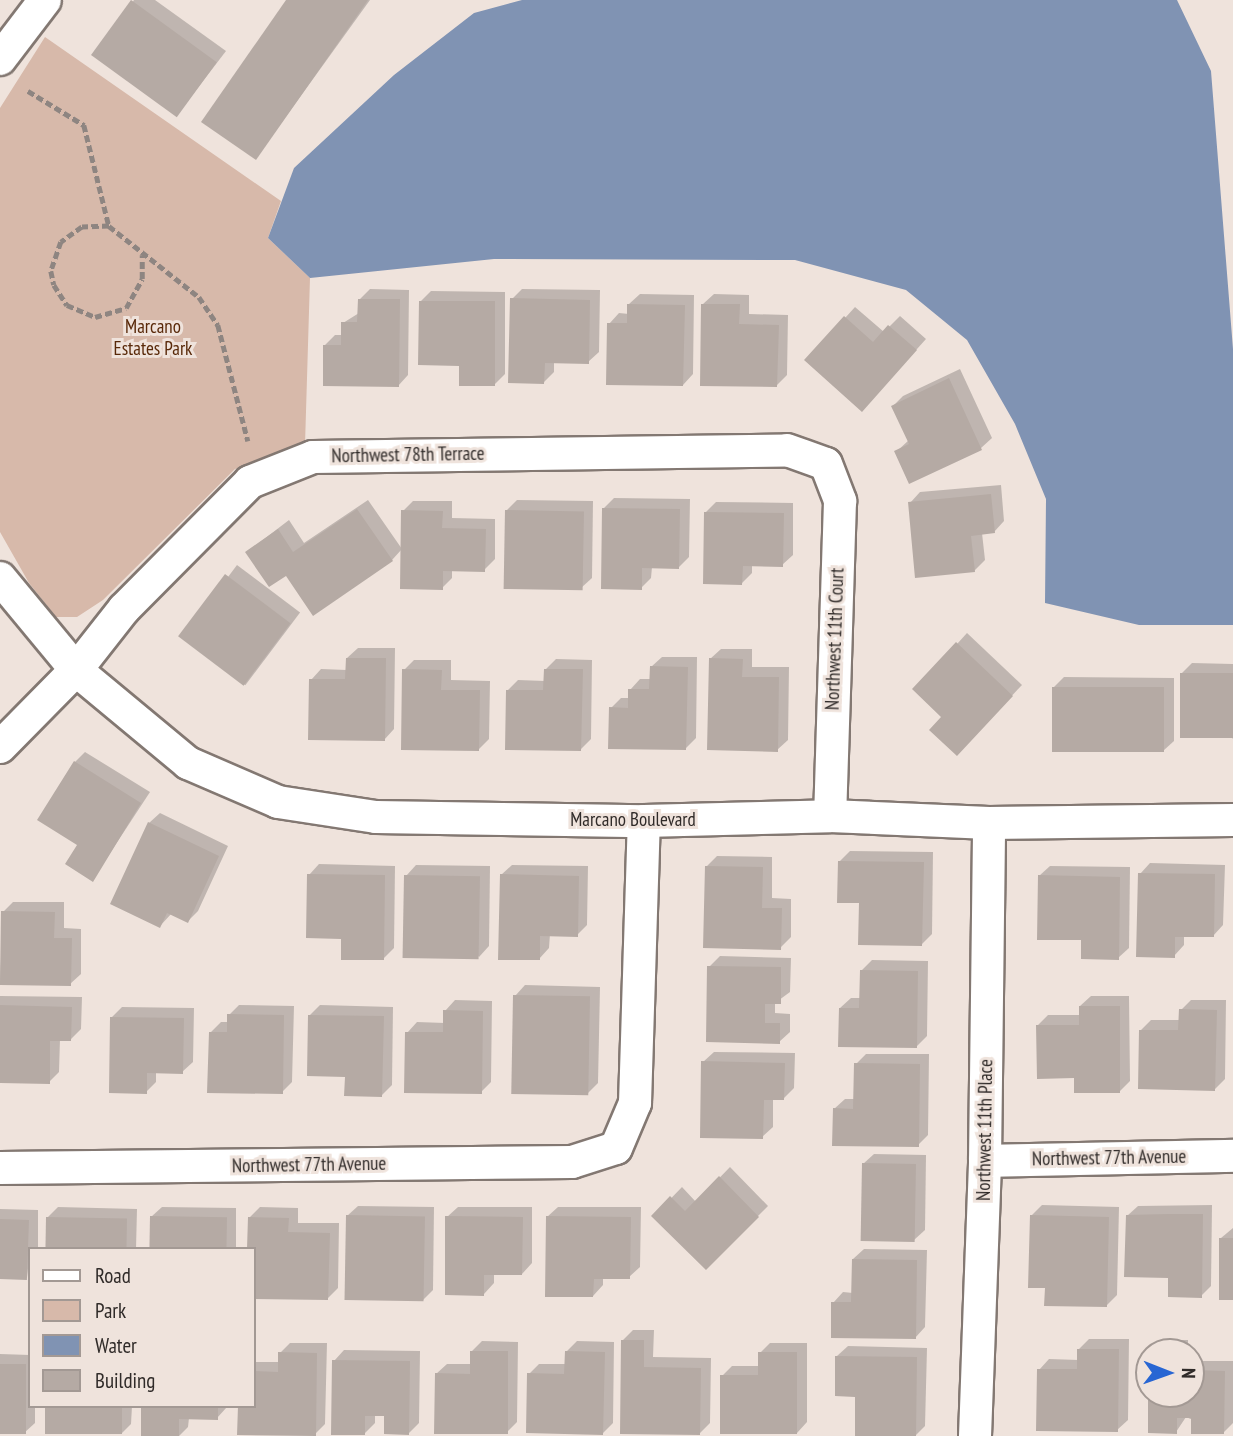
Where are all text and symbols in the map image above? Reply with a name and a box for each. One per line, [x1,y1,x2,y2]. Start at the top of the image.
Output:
park label: Marcano Estates Park [113,316,193,360]
street label: Northwest 78th Terrace [331,442,485,468]
street label: Northwest 11th Court [821,567,849,711]
street label: Marcano Boulevard [570,809,696,831]
street label: Northwest 11th Place [972,1059,998,1201]
street label: Northwest 77th Avenue [1031,1145,1187,1171]
street label: Northwest 77th Avenue [231,1152,387,1178]
legend [28,1247,256,1408]
text: Road [95,1262,131,1289]
text: Park [95,1297,126,1324]
text: Water [95,1332,137,1359]
north arrow [1135,1338,1205,1408]
text: Building [95,1367,155,1394]
text: N [1177,1368,1201,1379]

